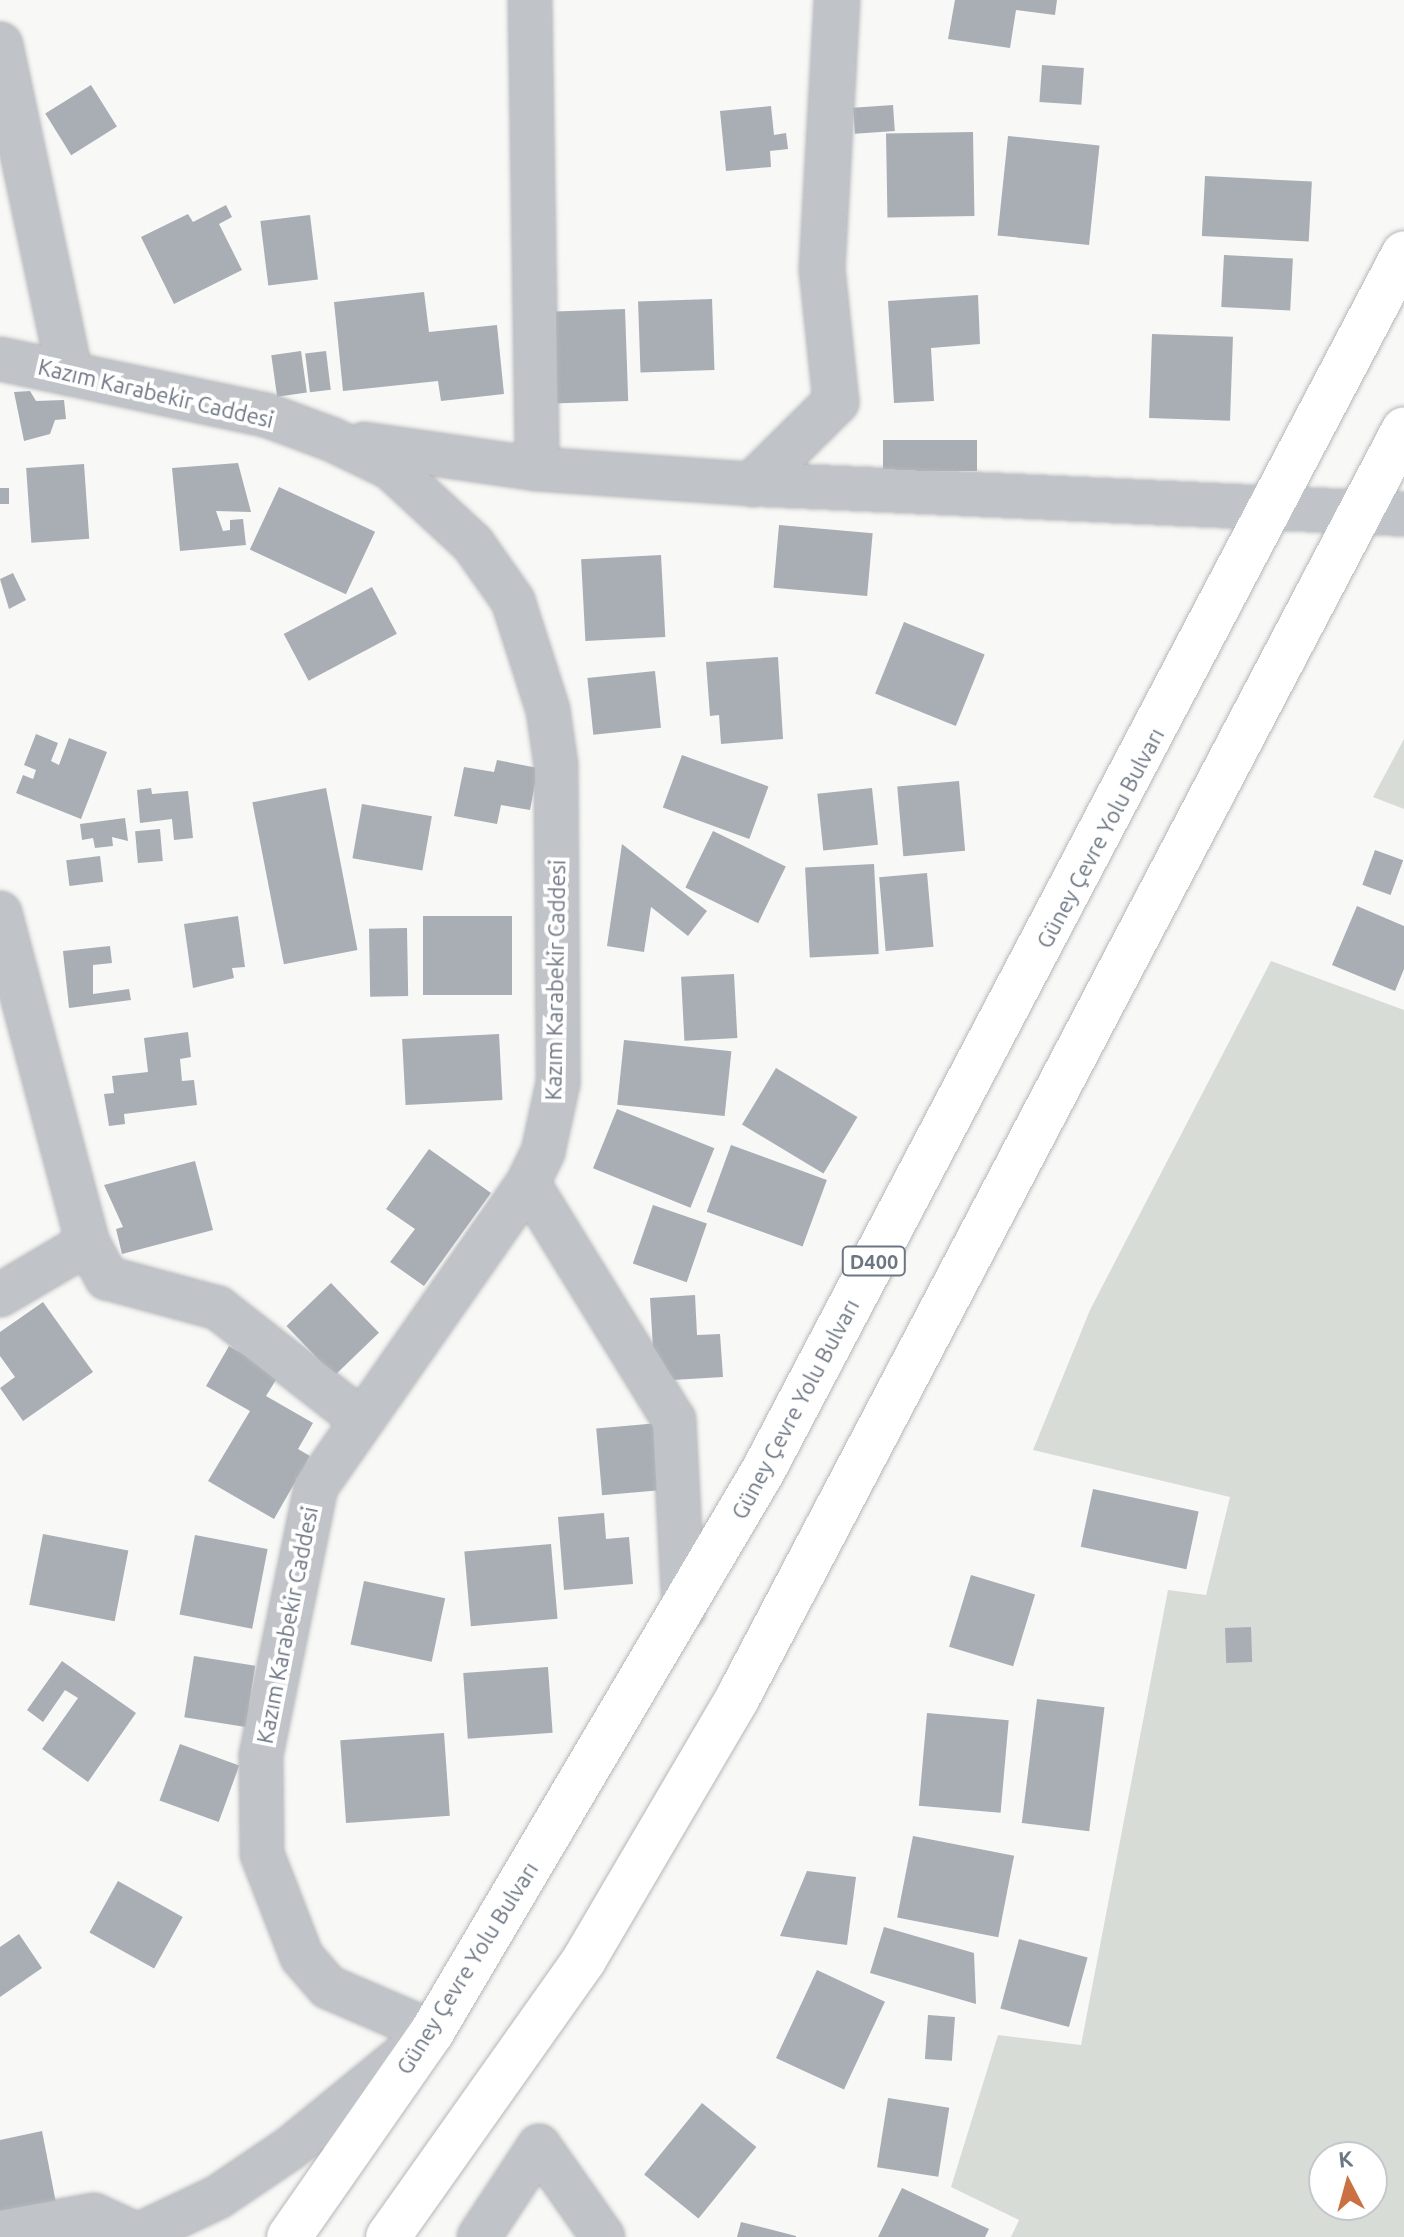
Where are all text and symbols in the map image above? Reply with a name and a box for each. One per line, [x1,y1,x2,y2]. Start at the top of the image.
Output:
street label: Kazım Karabekir Caddesi [36,353,276,433]
street label: Güney Çevre Yolu Bulvarı [1031,723,1169,953]
street label: Kazım Karabekir Caddesi [540,859,570,1101]
road number: D400 [840,1245,908,1277]
street label: Güney Çevre Yolu Bulvarı [726,1294,864,1524]
street label: Kazım Karabekir Caddesi [251,1504,323,1746]
street label: Güney Çevre Yolu Bulvarı [391,1857,543,2079]
north arrow [1308,2141,1388,2221]
text: K [1337,2145,1354,2172]

